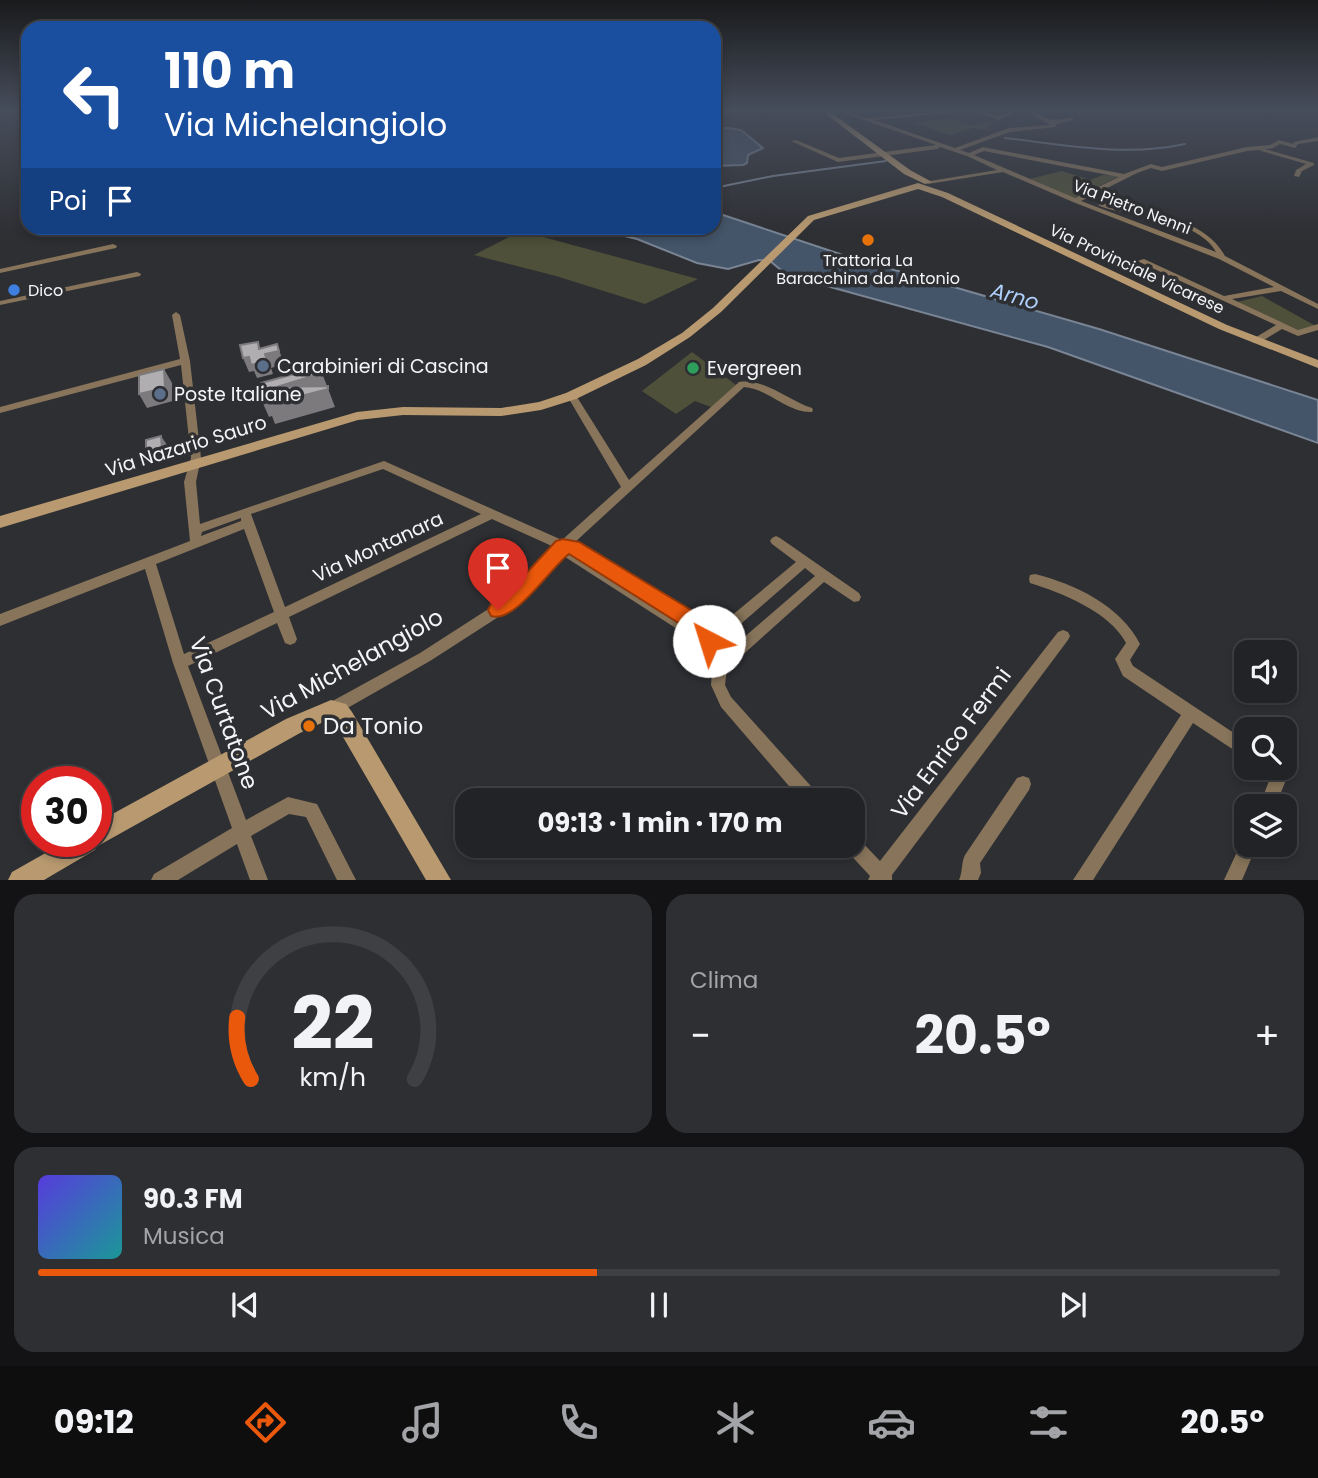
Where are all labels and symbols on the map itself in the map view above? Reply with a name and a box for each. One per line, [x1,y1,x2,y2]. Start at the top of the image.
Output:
street label: Via Pietro Nenni [1070,174,1194,240]
street label: Via Provinciale Vicarese [1046,218,1228,320]
marker: Trattoria La Baracchina da Antonio [860,232,876,248]
place label: Trattoria La Baracchina da Antonio [776,249,960,290]
water label: Arno [987,275,1042,317]
place label: Dico [28,279,63,302]
marker: Dico [6,282,22,298]
place label: Carabinieri di Cascina [277,353,489,380]
place label: Evergreen [707,355,802,382]
marker: Carabinieri di Cascina [255,358,271,374]
marker: Evergreen [685,360,701,376]
place label: Poste Italiane [174,381,301,408]
marker: Poste Italiane [152,386,168,402]
street label: Via Nazario Sauro [102,409,270,483]
street label: Via Montanara [308,505,448,589]
pin [468,538,528,610]
street label: Via Michelangiolo [255,601,449,727]
position arrow [672,604,746,678]
street label: Via Curtatone [182,632,266,794]
street label: Via Enrico Fermi [883,661,1019,825]
place label: Da Tonio [323,710,423,742]
marker: Da Tonio [301,718,317,734]
speed limit sign: 30 [21,766,112,857]

